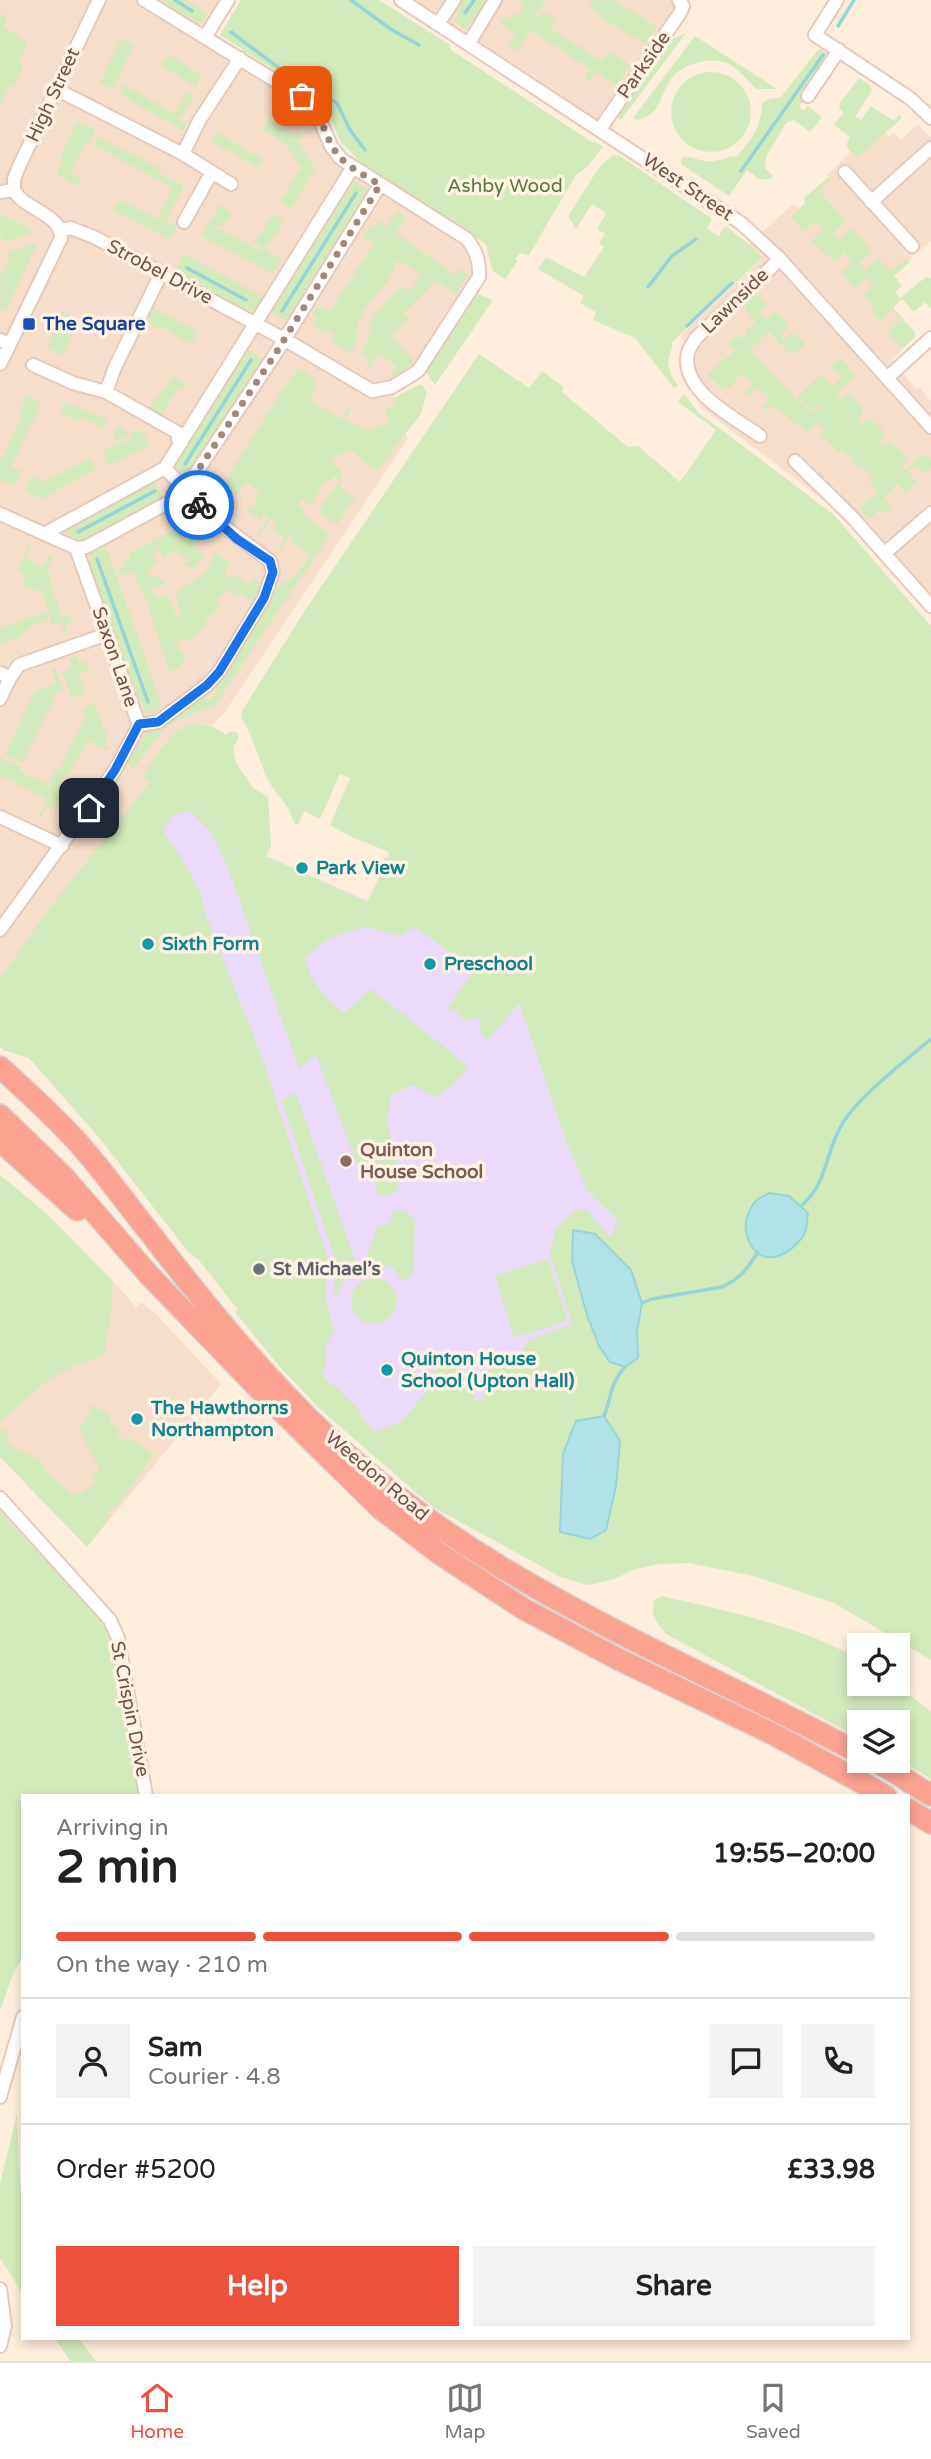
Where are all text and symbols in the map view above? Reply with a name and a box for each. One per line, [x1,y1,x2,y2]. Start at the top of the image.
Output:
street label: Parkside [613,27,675,103]
street label: High Street [22,44,84,146]
pin [272,66,332,126]
icon: bag [283,77,321,115]
street label: West Street [638,149,738,225]
park label: Ashby Wood [447,175,563,197]
street label: Strobel Drive [103,235,217,309]
street label: Lawnside [697,264,773,338]
place label: The Square [42,313,146,336]
marker: The Square [21,316,37,332]
courier [164,470,234,540]
icon: bike [180,486,218,524]
street label: Saxon Lane [88,604,142,710]
pin [59,778,119,838]
icon: home [70,789,108,827]
place label: Park View [316,857,405,879]
marker: Park View [294,860,310,876]
place label: Sixth Form [162,933,259,955]
marker: Sixth Form [140,936,156,952]
place label: Preschool [444,953,533,975]
marker: Preschool [422,956,438,972]
place label: Quinton House School [360,1139,483,1183]
marker: Quinton House School [338,1153,354,1169]
place label: St Michael’s [273,1258,381,1280]
marker: St Michael’s [251,1261,267,1277]
place label: Quinton House School (Upton Hall) [401,1348,575,1393]
marker: Quinton House School (Upton Hall) [379,1362,395,1378]
place label: The Hawthorns Northampton [150,1397,288,1442]
marker: The Hawthorns Northampton [129,1411,145,1427]
street label: Weedon Road [321,1427,433,1525]
map controls [847,1633,910,1773]
button: locate [847,1633,910,1696]
street label: St Crispin Drive [106,1639,154,1779]
button: layers [847,1710,910,1773]
text: Arriving in [56,1814,169,1842]
text: 19:55–20:00 [713,1838,875,1869]
text: 2 min [56,1840,179,1895]
text: On the way · 210 m [56,1951,268,1979]
button: person [56,2024,130,2098]
button: chat [709,2024,783,2098]
button: phone [801,2024,875,2098]
text: Sam [148,2032,203,2063]
text: Courier · 4.8 [148,2063,281,2091]
text: Order #5200 [56,2154,216,2185]
text: £33.98 [787,2154,875,2185]
button: Help [56,2246,459,2326]
button: Share [473,2246,875,2326]
tab: Home [130,2379,184,2443]
tab: Map [444,2379,485,2443]
tab: Saved [746,2379,801,2443]

